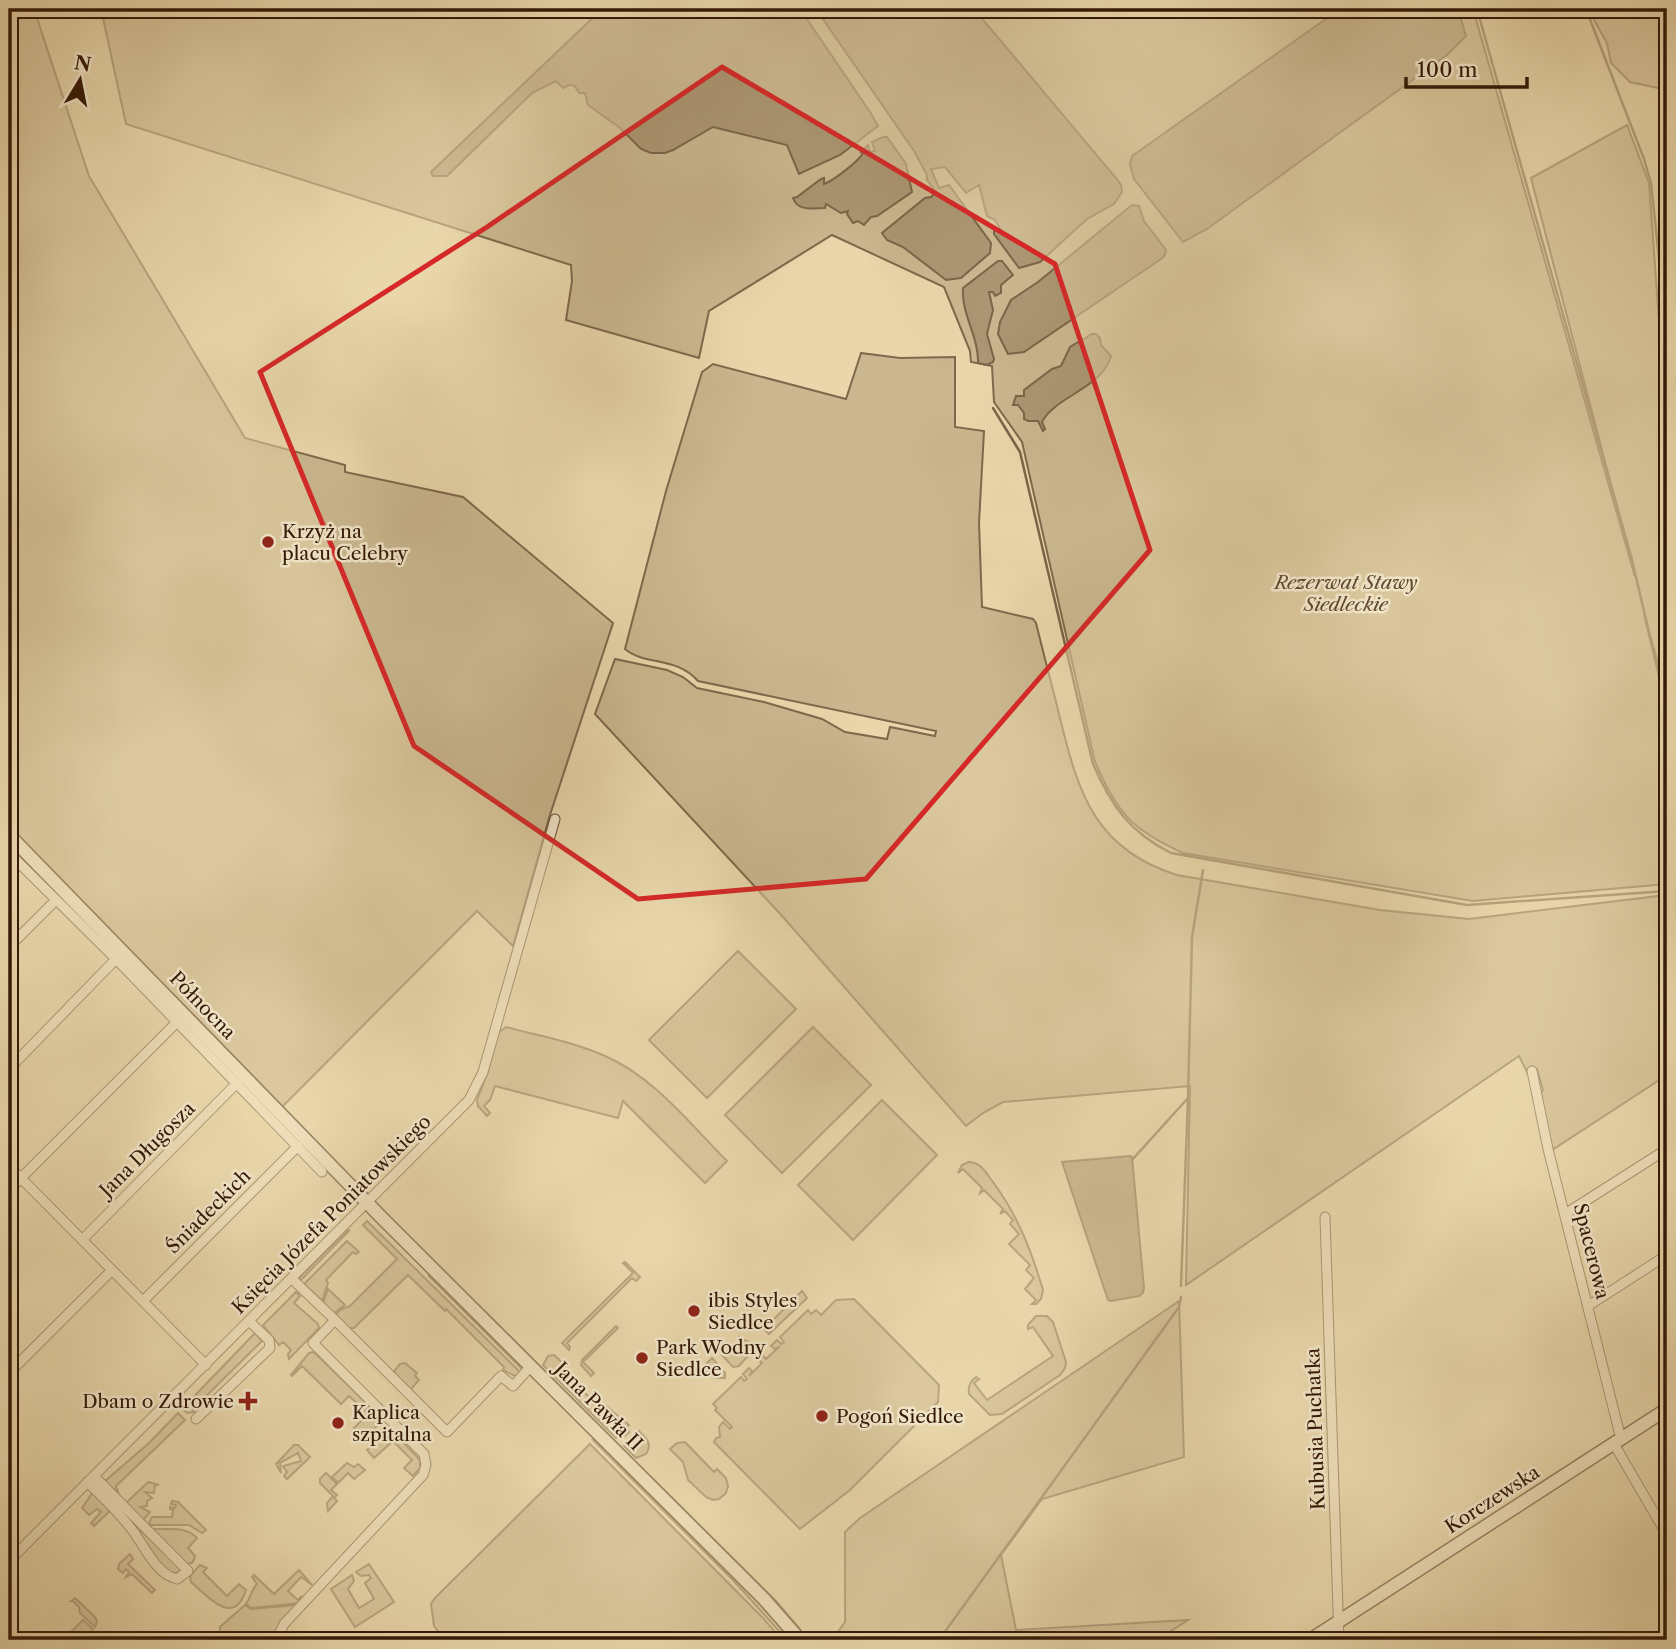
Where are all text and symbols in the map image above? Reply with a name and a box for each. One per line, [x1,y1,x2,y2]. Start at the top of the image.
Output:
north arrow [46,46,116,116]
scale bar [1406,46,1527,90]
text: N [73,51,93,77]
text: 100 m [1417,57,1478,82]
place label: Krzyż na placu Celebry [282,520,408,565]
marker: Krzyż na placu Celebry [260,534,276,550]
park label: Rezerwat Stawy Siedleckie [1272,571,1418,616]
street label: Północna [165,967,240,1044]
street label: Jana Długosza [93,1097,200,1204]
street label: Księcia Józefa Poniatowskiego [227,1110,436,1319]
street label: Śniadeckich [161,1164,255,1258]
street label: Spacerowa [1569,1201,1614,1301]
place label: ibis Styles Siedlce [708,1289,798,1334]
marker: ibis Styles Siedlce [686,1303,702,1319]
place label: Park Wodny Siedlce [656,1336,766,1381]
street label: Kubusia Puchatka [1301,1348,1330,1510]
marker: Park Wodny Siedlce [634,1350,650,1366]
street label: Jana Pawła II [548,1355,648,1455]
place label: Dbam o Zdrowie [82,1390,234,1413]
marker: Dbam o Zdrowie [240,1393,256,1409]
place label: Kaplica szpitalna [352,1401,432,1446]
place label: Pogoń Siedlce [836,1405,964,1428]
marker: Pogoń Siedlce [814,1408,830,1424]
marker: Kaplica szpitalna [330,1415,346,1431]
street label: Korczewska [1441,1460,1544,1538]

